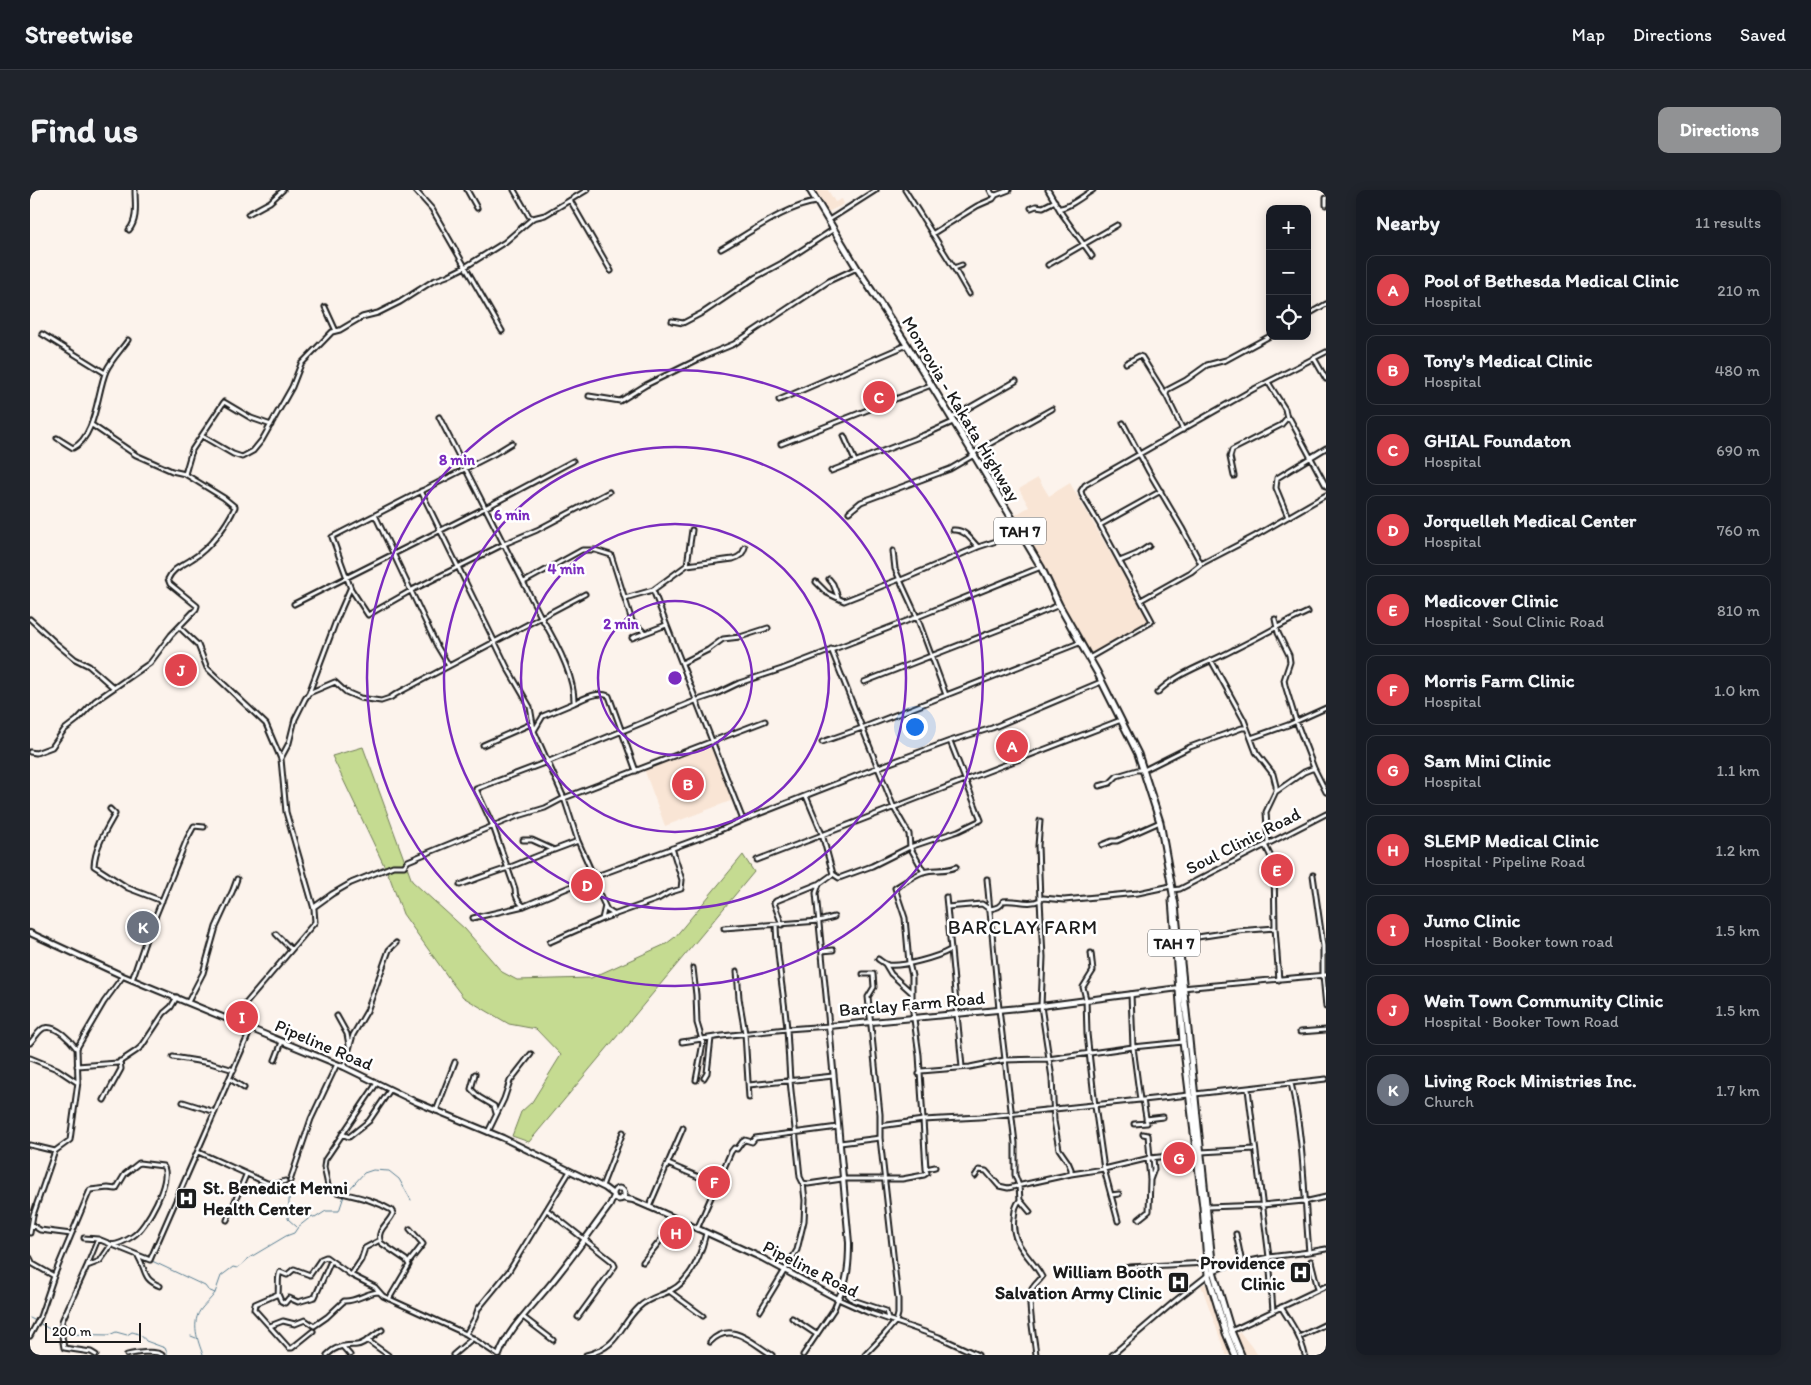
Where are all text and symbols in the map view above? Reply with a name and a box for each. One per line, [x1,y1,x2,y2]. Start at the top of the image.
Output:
text: Streetwise [25,20,133,49]
text: Map [1572,24,1605,46]
text: Directions [1633,24,1712,46]
text: Saved [1740,24,1786,46]
button: Directions [1658,107,1781,153]
text: Find us [30,109,138,151]
map controls [1266,205,1311,340]
button: + [1266,205,1311,250]
text: Nearby [1376,210,1440,235]
text: 11 results [1695,213,1761,232]
button: − [1266,250,1311,295]
text: Pool of Bethesda Medical Clinic [1424,269,1679,292]
text: A [1388,281,1398,300]
text: 210 m [1717,281,1760,300]
text: Hospital [1424,292,1481,311]
button: locate [1266,295,1311,340]
street label: Monrovia - Kakata Highway [897,312,1025,506]
text: Tony's Medical Clinic [1424,349,1592,372]
text: B [1388,361,1398,380]
text: 480 m [1715,361,1760,380]
text: Hospital [1424,372,1481,391]
pin: C [863,378,895,416]
text: GHIAL Foundaton [1424,429,1571,452]
text: C [1388,441,1398,460]
text: 690 m [1716,441,1760,460]
text: 8 min [439,451,476,469]
text: Hospital [1424,452,1481,471]
text: 6 min [494,506,531,524]
text: Jorquelleh Medical Center [1424,509,1636,532]
road number: TAH 7 [994,518,1046,544]
text: D [1388,521,1398,540]
text: 760 m [1717,521,1760,540]
text: Hospital [1424,532,1481,551]
text: 4 min [548,560,585,578]
text: Medicover Clinic [1424,589,1558,612]
text: E [1389,601,1397,620]
text: 810 m [1717,601,1760,620]
text: Hospital · Soul Clinic Road [1424,612,1604,631]
text: 2 min [603,615,640,633]
pin: J [165,651,197,689]
centre of rings [666,669,684,687]
text: Morris Farm Clinic [1424,669,1574,692]
text: F [1389,681,1397,700]
text: 1.0 km [1714,681,1760,700]
text: Hospital [1424,692,1481,711]
your location [902,714,928,740]
pin: A [996,727,1028,765]
text: Sam Mini Clinic [1424,749,1551,772]
text: G [1387,761,1399,780]
text: 1.1 km [1716,761,1760,780]
pin: B [672,765,704,803]
text: Hospital [1424,772,1481,791]
street label: Soul Clinic Road [1182,802,1304,879]
text: SLEMP Medical Clinic [1424,829,1599,852]
text: H [1387,841,1399,860]
text: 1.2 km [1715,841,1760,860]
pin: E [1261,851,1293,889]
text: Hospital · Pipeline Road [1424,852,1585,871]
pin: D [571,866,603,904]
pin: K [127,908,159,946]
text: Jumo Clinic [1424,909,1521,932]
district label: BARCLAY FARM [948,915,1098,939]
text: I [1390,921,1396,940]
text: 1.5 km [1715,921,1760,940]
road number: TAH 7 [1148,930,1200,956]
text: Hospital · Booker town road [1424,932,1613,951]
street label: Barclay Farm Road [838,987,986,1021]
text: Wein Town Community Clinic [1424,989,1663,1012]
pin: I [226,998,258,1036]
text: J [1389,1001,1397,1020]
text: 1.5 km [1715,1001,1760,1020]
text: Hospital · Booker Town Road [1424,1012,1619,1031]
street label: Pipeline Road [271,1014,377,1076]
text: Living Rock Ministries Inc. [1424,1069,1637,1092]
text: K [1388,1081,1398,1100]
text: 1.7 km [1716,1081,1760,1100]
text: Church [1424,1092,1474,1111]
pin: G [1163,1139,1195,1177]
pin: F [698,1163,730,1201]
place label: St. Benedict Menni Health Center [203,1177,348,1220]
hospital icon: St. Benedict Menni Health Center [175,1186,199,1210]
pin: H [660,1214,692,1252]
street label: Pipeline Road [759,1235,863,1303]
place label: Providence Clinic [1200,1252,1286,1295]
place label: William Booth Salvation Army Clinic [995,1261,1163,1304]
hospital icon: Providence Clinic [1289,1261,1313,1285]
hospital icon: William Booth Salvation Army Clinic [1166,1270,1190,1294]
scale bar [45,1320,141,1343]
text: 200 m [52,1323,92,1340]

